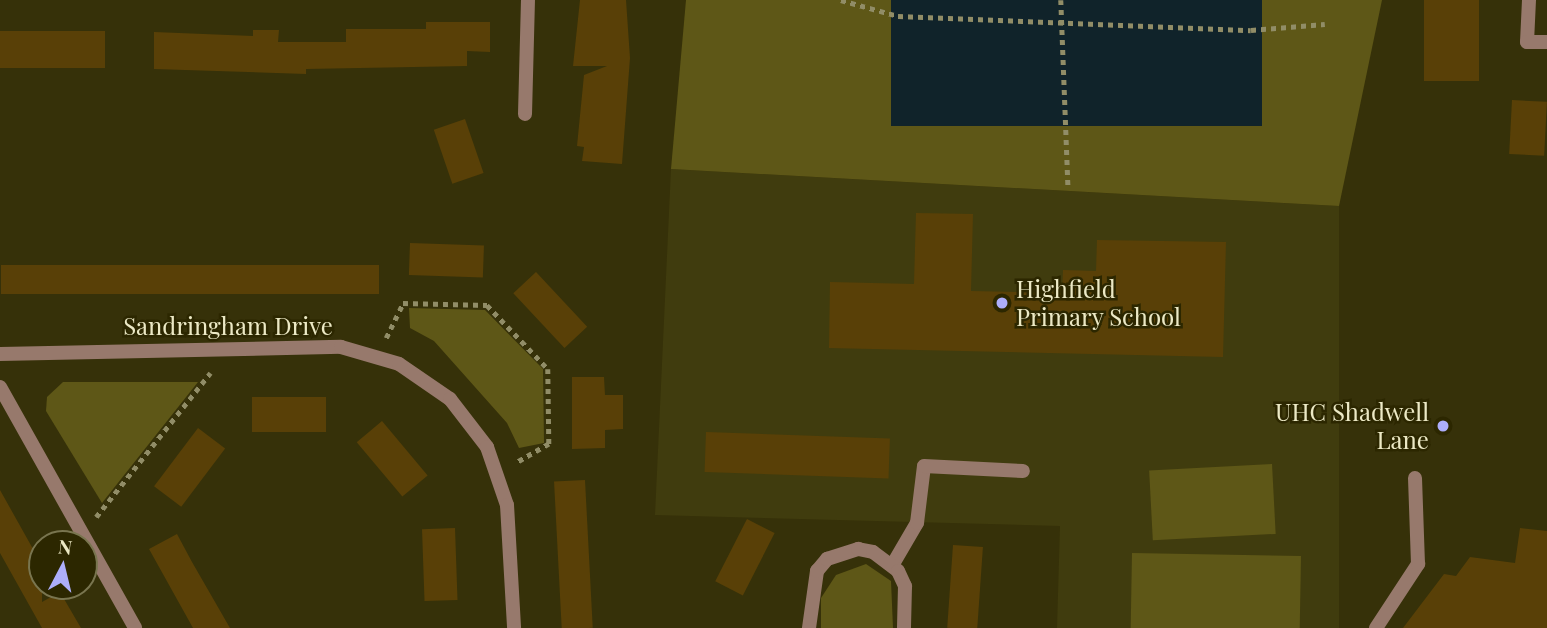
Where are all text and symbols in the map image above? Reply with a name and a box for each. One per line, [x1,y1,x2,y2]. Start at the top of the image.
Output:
place label: Highfield Primary School [1016,275,1181,331]
marker: Highfield Primary School [994,295,1010,311]
street label: Sandringham Drive [123,312,333,340]
place label: UHC Shadwell Lane [1275,398,1429,454]
marker: UHC Shadwell Lane [1435,418,1451,434]
north arrow [28,530,98,600]
text: N [57,532,74,560]

